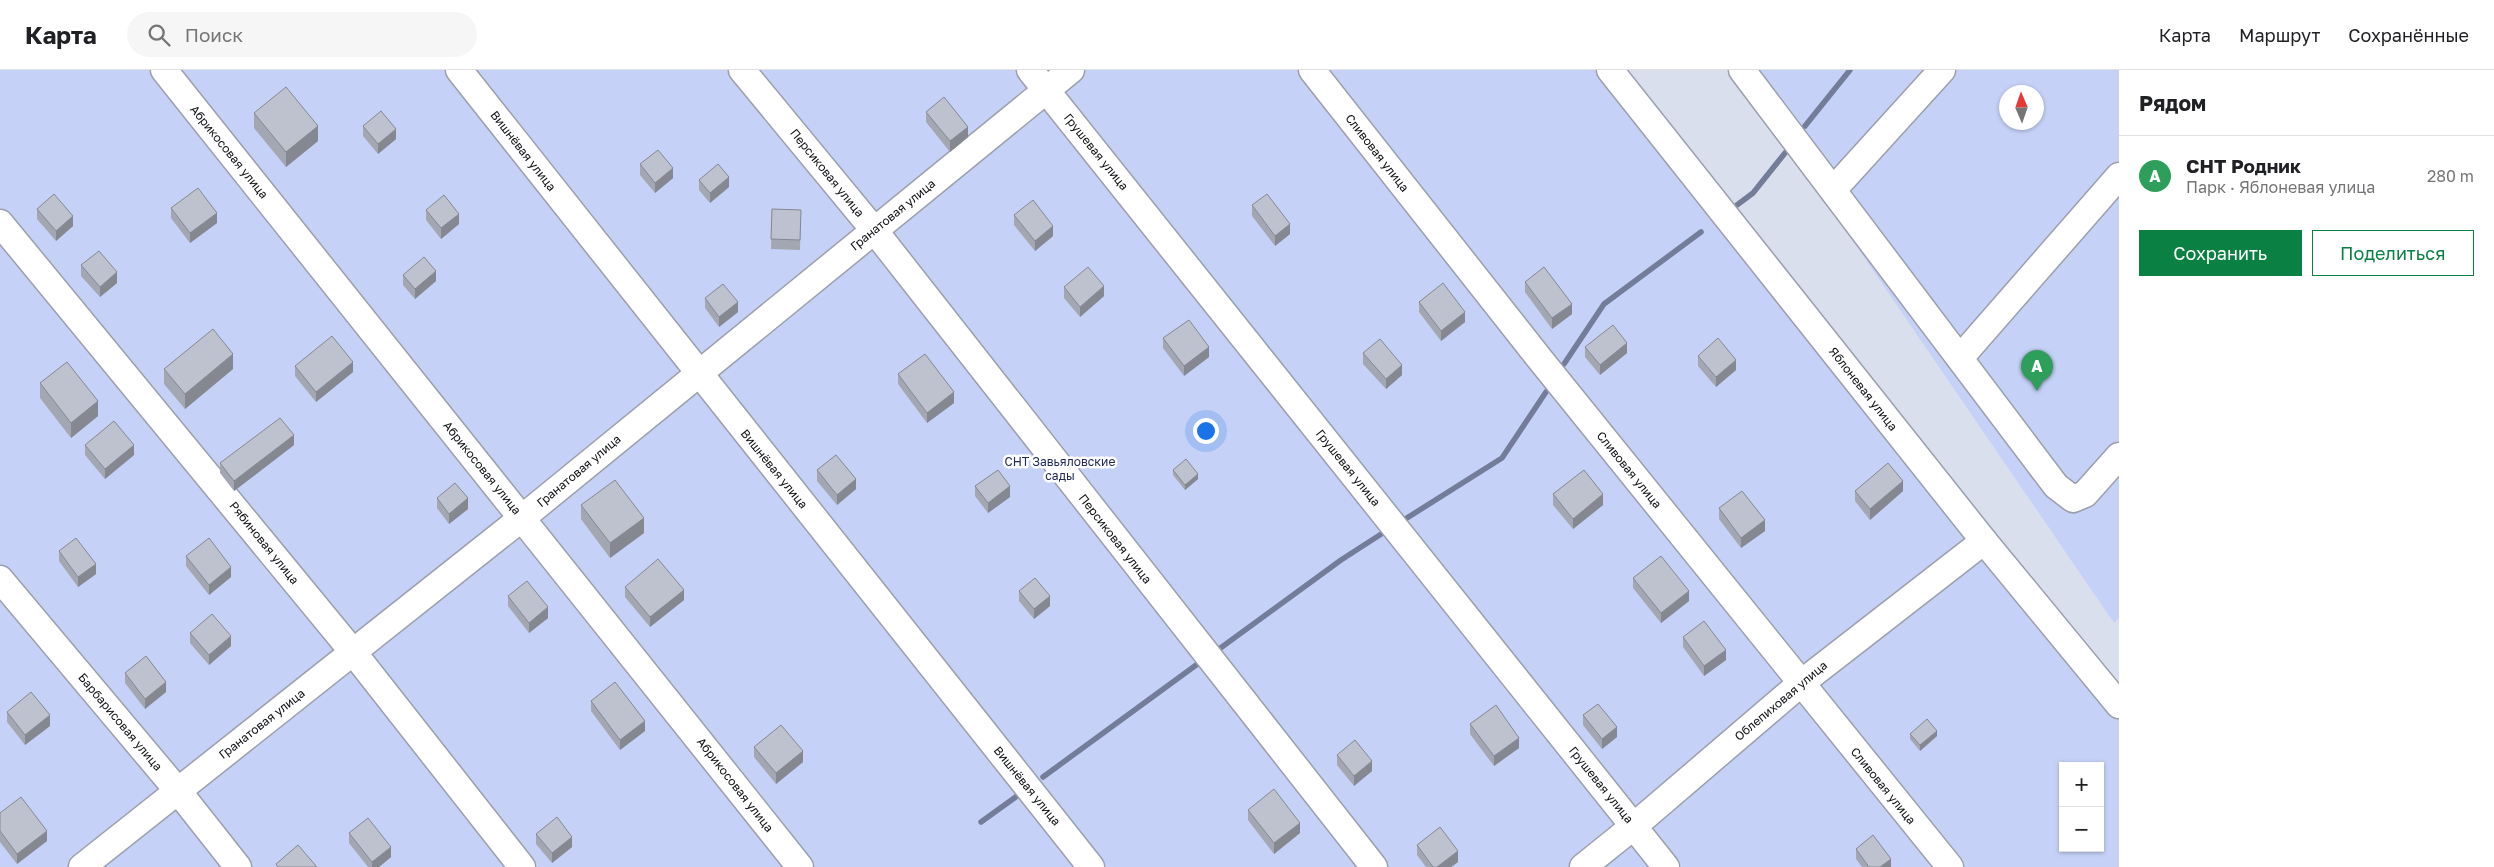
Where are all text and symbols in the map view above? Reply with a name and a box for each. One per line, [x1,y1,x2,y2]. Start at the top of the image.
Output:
search box [127,12,477,57]
text: Карта [25,20,97,49]
icon: search [145,21,173,49]
text: Поиск [185,23,243,46]
text: Карта [2159,24,2211,46]
text: Маршрут [2239,24,2320,46]
text: Сохранённые [2348,24,2469,46]
north arrow [1999,85,2044,130]
text: Рядом [2139,90,2206,116]
street label: Абрикосовая улица [187,102,272,201]
street label: Вишнёвая улица [487,107,559,194]
street label: Грушевая улица [1061,110,1132,193]
street label: Сливовая улица [1342,111,1412,195]
street label: Персиковая улица [787,125,868,220]
text: СНТ Родник [2186,154,2301,177]
text: A [2149,166,2161,186]
text: 280 m [2427,166,2474,186]
street label: Гранатовая улица [847,176,938,253]
text: Парк · Яблоневая улица [2186,177,2375,197]
button: Сохранить [2139,230,2302,276]
button: Поделиться [2312,230,2474,276]
street label: Яблоневая улица [1826,344,1901,434]
pin: A [2021,350,2053,391]
street label: Абрикосовая улица [440,418,525,517]
your location [1193,418,1219,444]
street label: Вишнёвая улица [738,426,811,511]
street label: Грушевая улица [1313,426,1384,509]
street label: Сливовая улица [1594,428,1665,511]
street label: Гранатовая улица [534,431,624,510]
park label: СНТ Завьяловские сады [1005,454,1115,483]
street label: Персиковая улица [1076,491,1155,587]
street label: Рябиновая улица [226,498,302,587]
street label: Облепиховая улица [1731,657,1830,744]
street label: Барбарисовая улица [75,670,166,774]
street label: Гранатовая улица [216,685,308,762]
street label: Абрикосовая улица [694,734,777,835]
street label: Вишнёвая улица [991,743,1064,828]
street label: Грушевая улица [1566,743,1637,826]
street label: Сливовая улица [1848,744,1919,827]
map controls [2059,762,2104,852]
button: + [2059,762,2104,807]
button: − [2059,807,2104,852]

